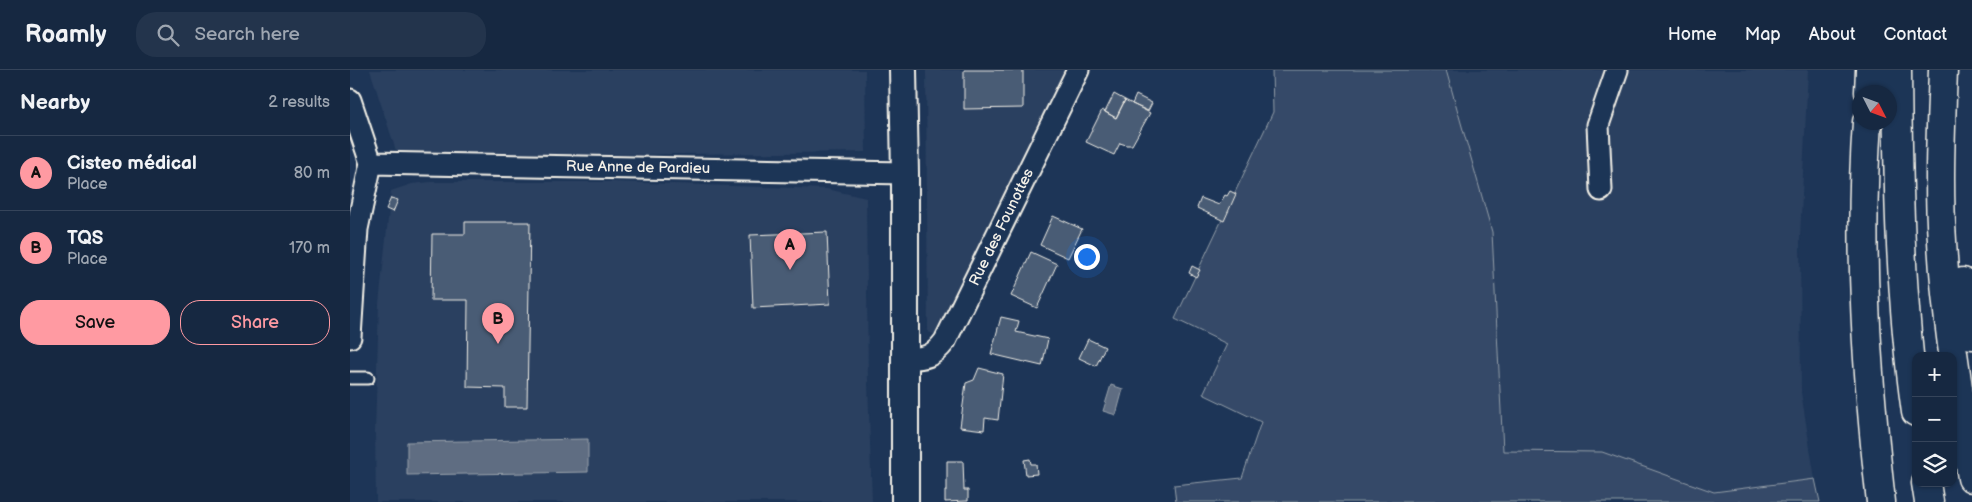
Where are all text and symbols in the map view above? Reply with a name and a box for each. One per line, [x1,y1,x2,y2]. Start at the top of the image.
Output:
search box [136,12,486,57]
text: Roamly [25,20,106,49]
icon: search [154,21,182,49]
text: Search here [194,23,300,46]
text: Home [1668,24,1717,45]
text: Map [1745,24,1781,45]
text: About [1809,24,1856,45]
text: Contact [1884,24,1947,45]
north arrow [1852,85,1897,130]
text: Nearby [20,90,90,115]
text: 2 results [268,93,330,112]
text: Cisteo médical [67,152,197,175]
street label: Rue Anne de Pardieu [566,157,710,178]
text: A [31,164,41,183]
text: 80 m [294,164,330,183]
street label: Rue des Founottes [965,165,1038,289]
text: Place [67,175,108,194]
text: TQS [67,227,103,250]
pin: A [774,229,806,270]
text: B [30,239,42,258]
text: 170 m [289,239,330,258]
your location [1074,244,1100,270]
text: Place [67,250,108,269]
button: Save [20,300,170,345]
button: Share [180,300,330,345]
pin: B [482,303,514,344]
map controls [1912,352,1957,487]
button: + [1912,352,1957,397]
button: − [1912,397,1957,442]
button: layers [1912,442,1957,487]

